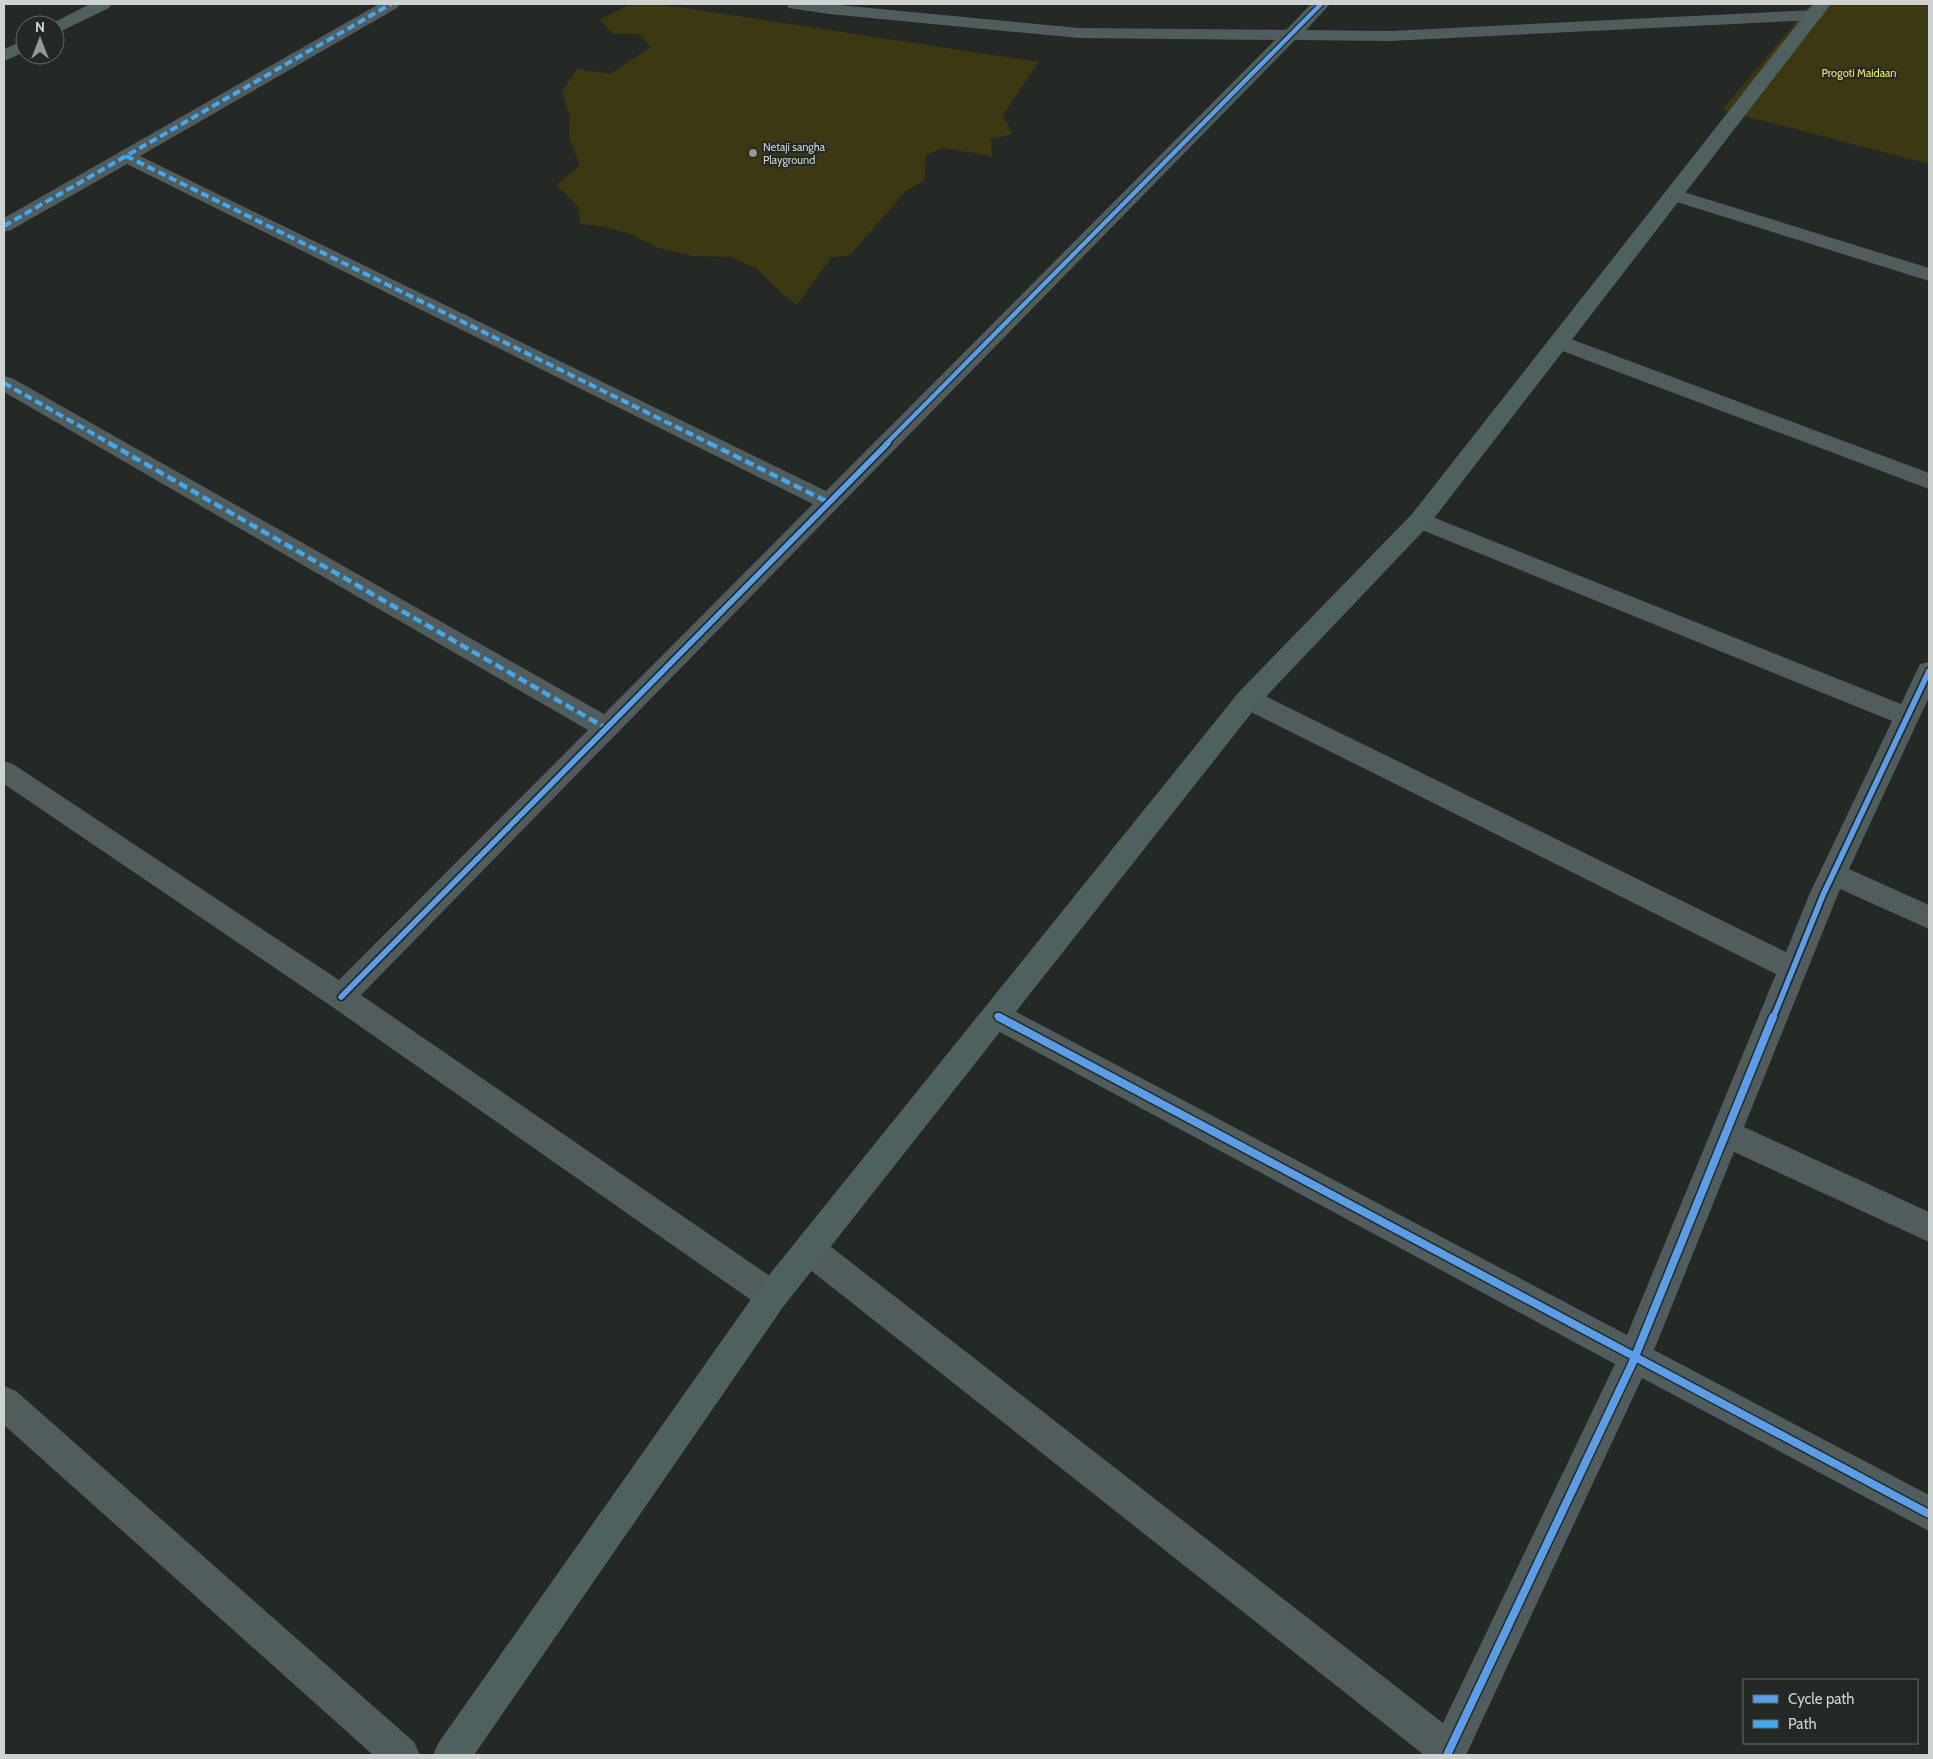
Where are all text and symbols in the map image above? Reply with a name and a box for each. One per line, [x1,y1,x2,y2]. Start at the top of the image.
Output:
north arrow [15,15,65,65]
text: N [35,18,45,36]
park label: Progoti Maidaan [1822,66,1896,80]
place label: Netaji sangha Playground [763,140,826,167]
marker: Netaji sangha Playground [747,147,759,159]
legend [1743,1679,1918,1744]
text: Cycle path [1788,1690,1854,1708]
text: Path [1788,1715,1817,1733]

